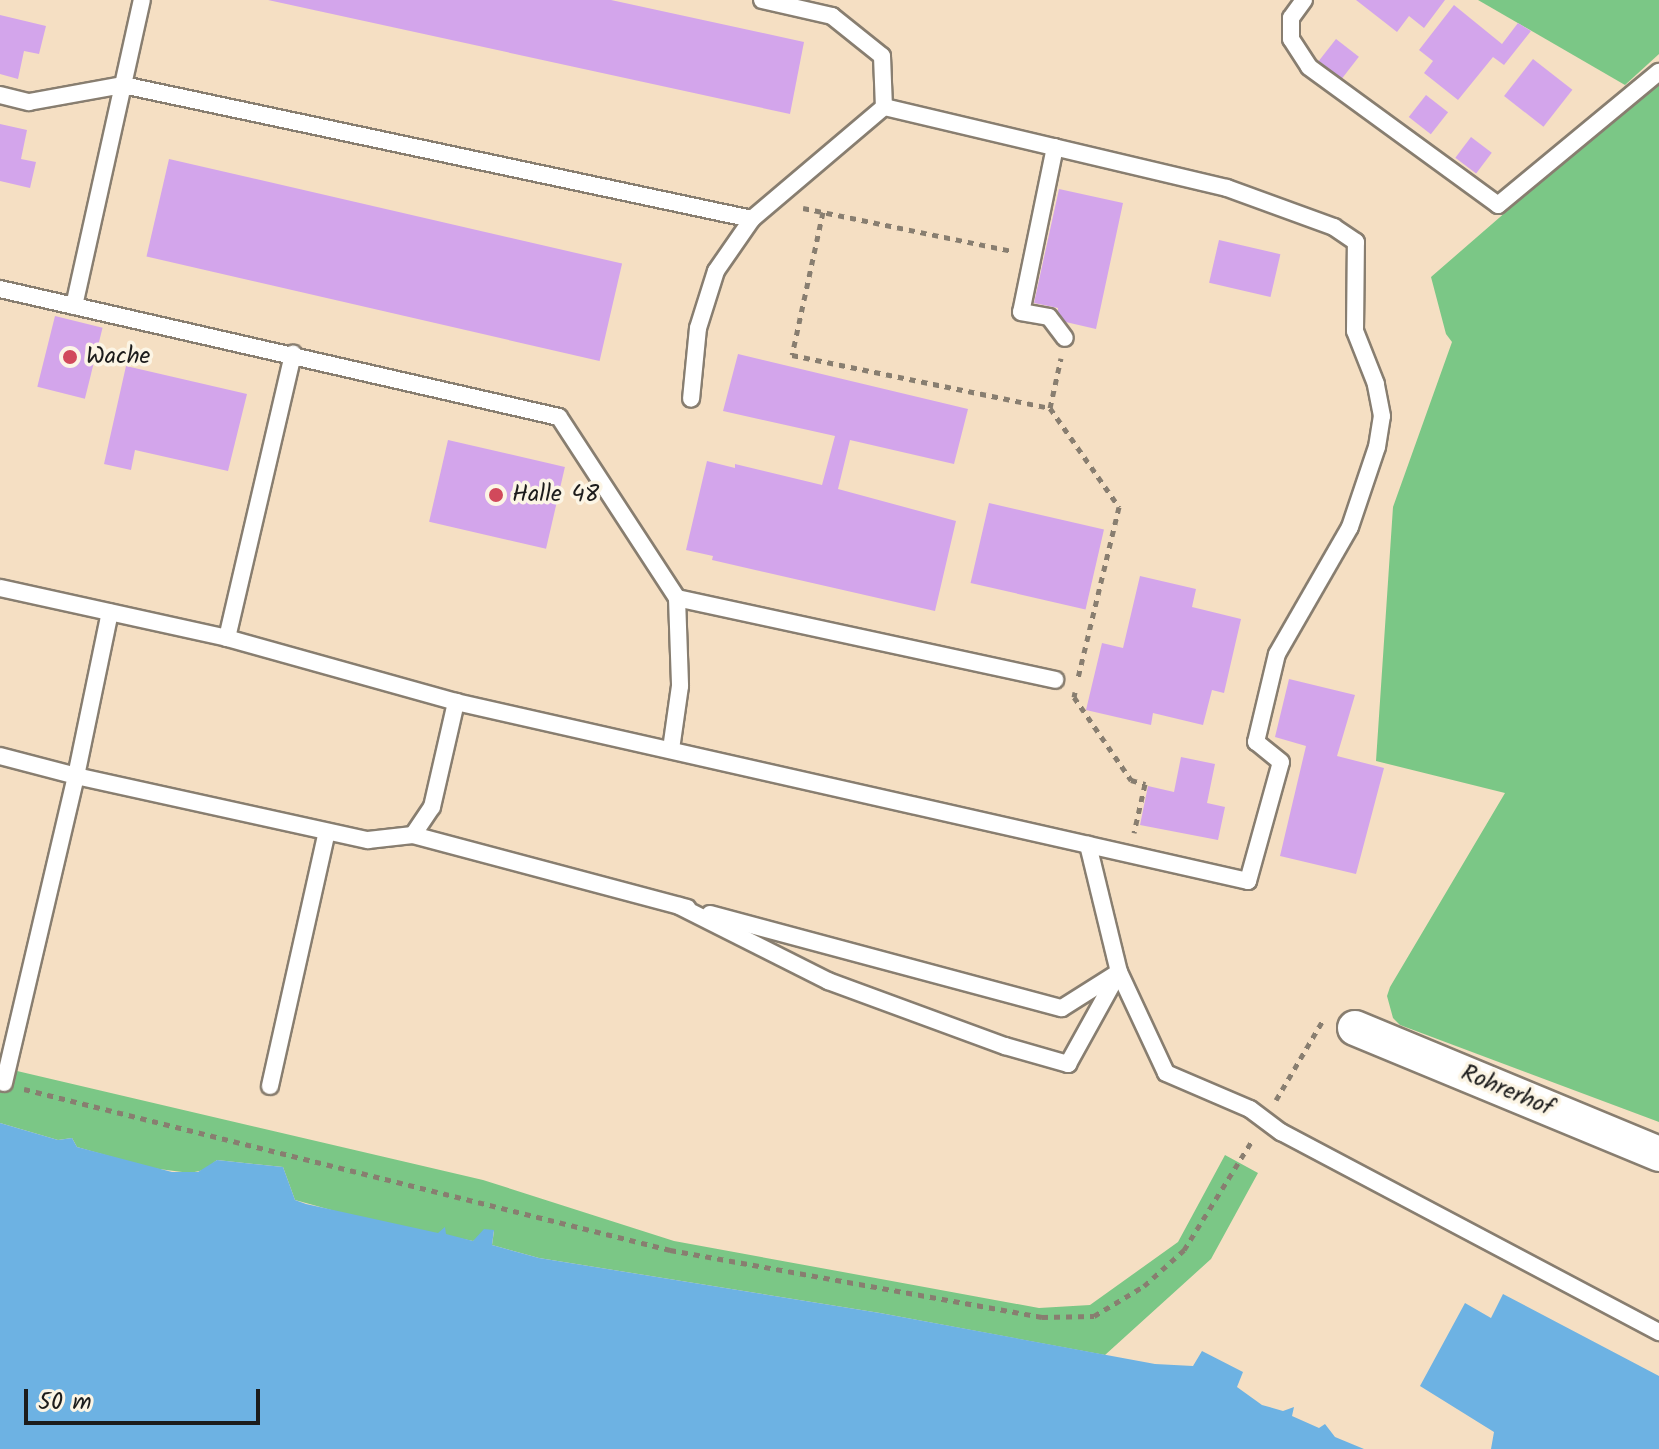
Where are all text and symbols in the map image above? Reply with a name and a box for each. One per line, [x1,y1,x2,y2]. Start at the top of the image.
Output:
place label: Wache [86,343,150,371]
marker: Wache [61,348,79,366]
place label: Halle 48 [512,481,599,509]
marker: Halle 48 [487,486,505,504]
street label: Rohrerhof [1457,1059,1557,1123]
scale bar [28,1373,264,1423]
text: 50 m [38,1383,92,1422]

